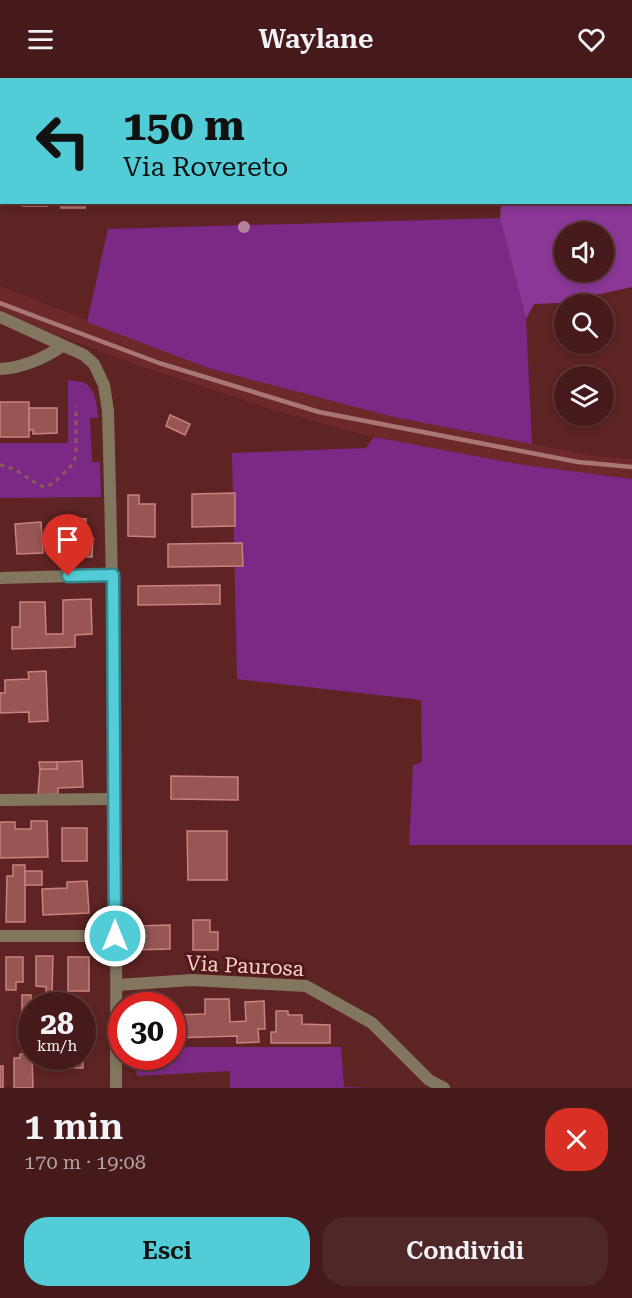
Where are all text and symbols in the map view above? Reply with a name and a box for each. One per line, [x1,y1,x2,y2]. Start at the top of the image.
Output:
icon: menu [24,23,57,56]
text: Waylane [259,23,373,55]
icon: heart [575,23,608,56]
text: 150 m [123,101,245,150]
icon: left [24,102,102,180]
text: Via Rovereto [123,151,288,183]
map controls [554,222,614,426]
button: sound [554,222,614,282]
button: search [554,294,614,354]
button: layers [554,366,614,426]
pin [42,514,93,576]
icon: arrive [51,523,84,556]
position arrow [83,904,147,968]
street label: Via Paurosa [185,951,305,981]
speed limit sign: 30 [108,992,186,1070]
text: 28 [40,1006,74,1041]
text: km/h [37,1037,77,1055]
text: 1 min [24,1106,123,1148]
button: close [545,1108,608,1171]
text: 170 m · 19:08 [24,1150,146,1174]
button: Esci [24,1217,310,1286]
button: Condividi [322,1217,608,1286]

